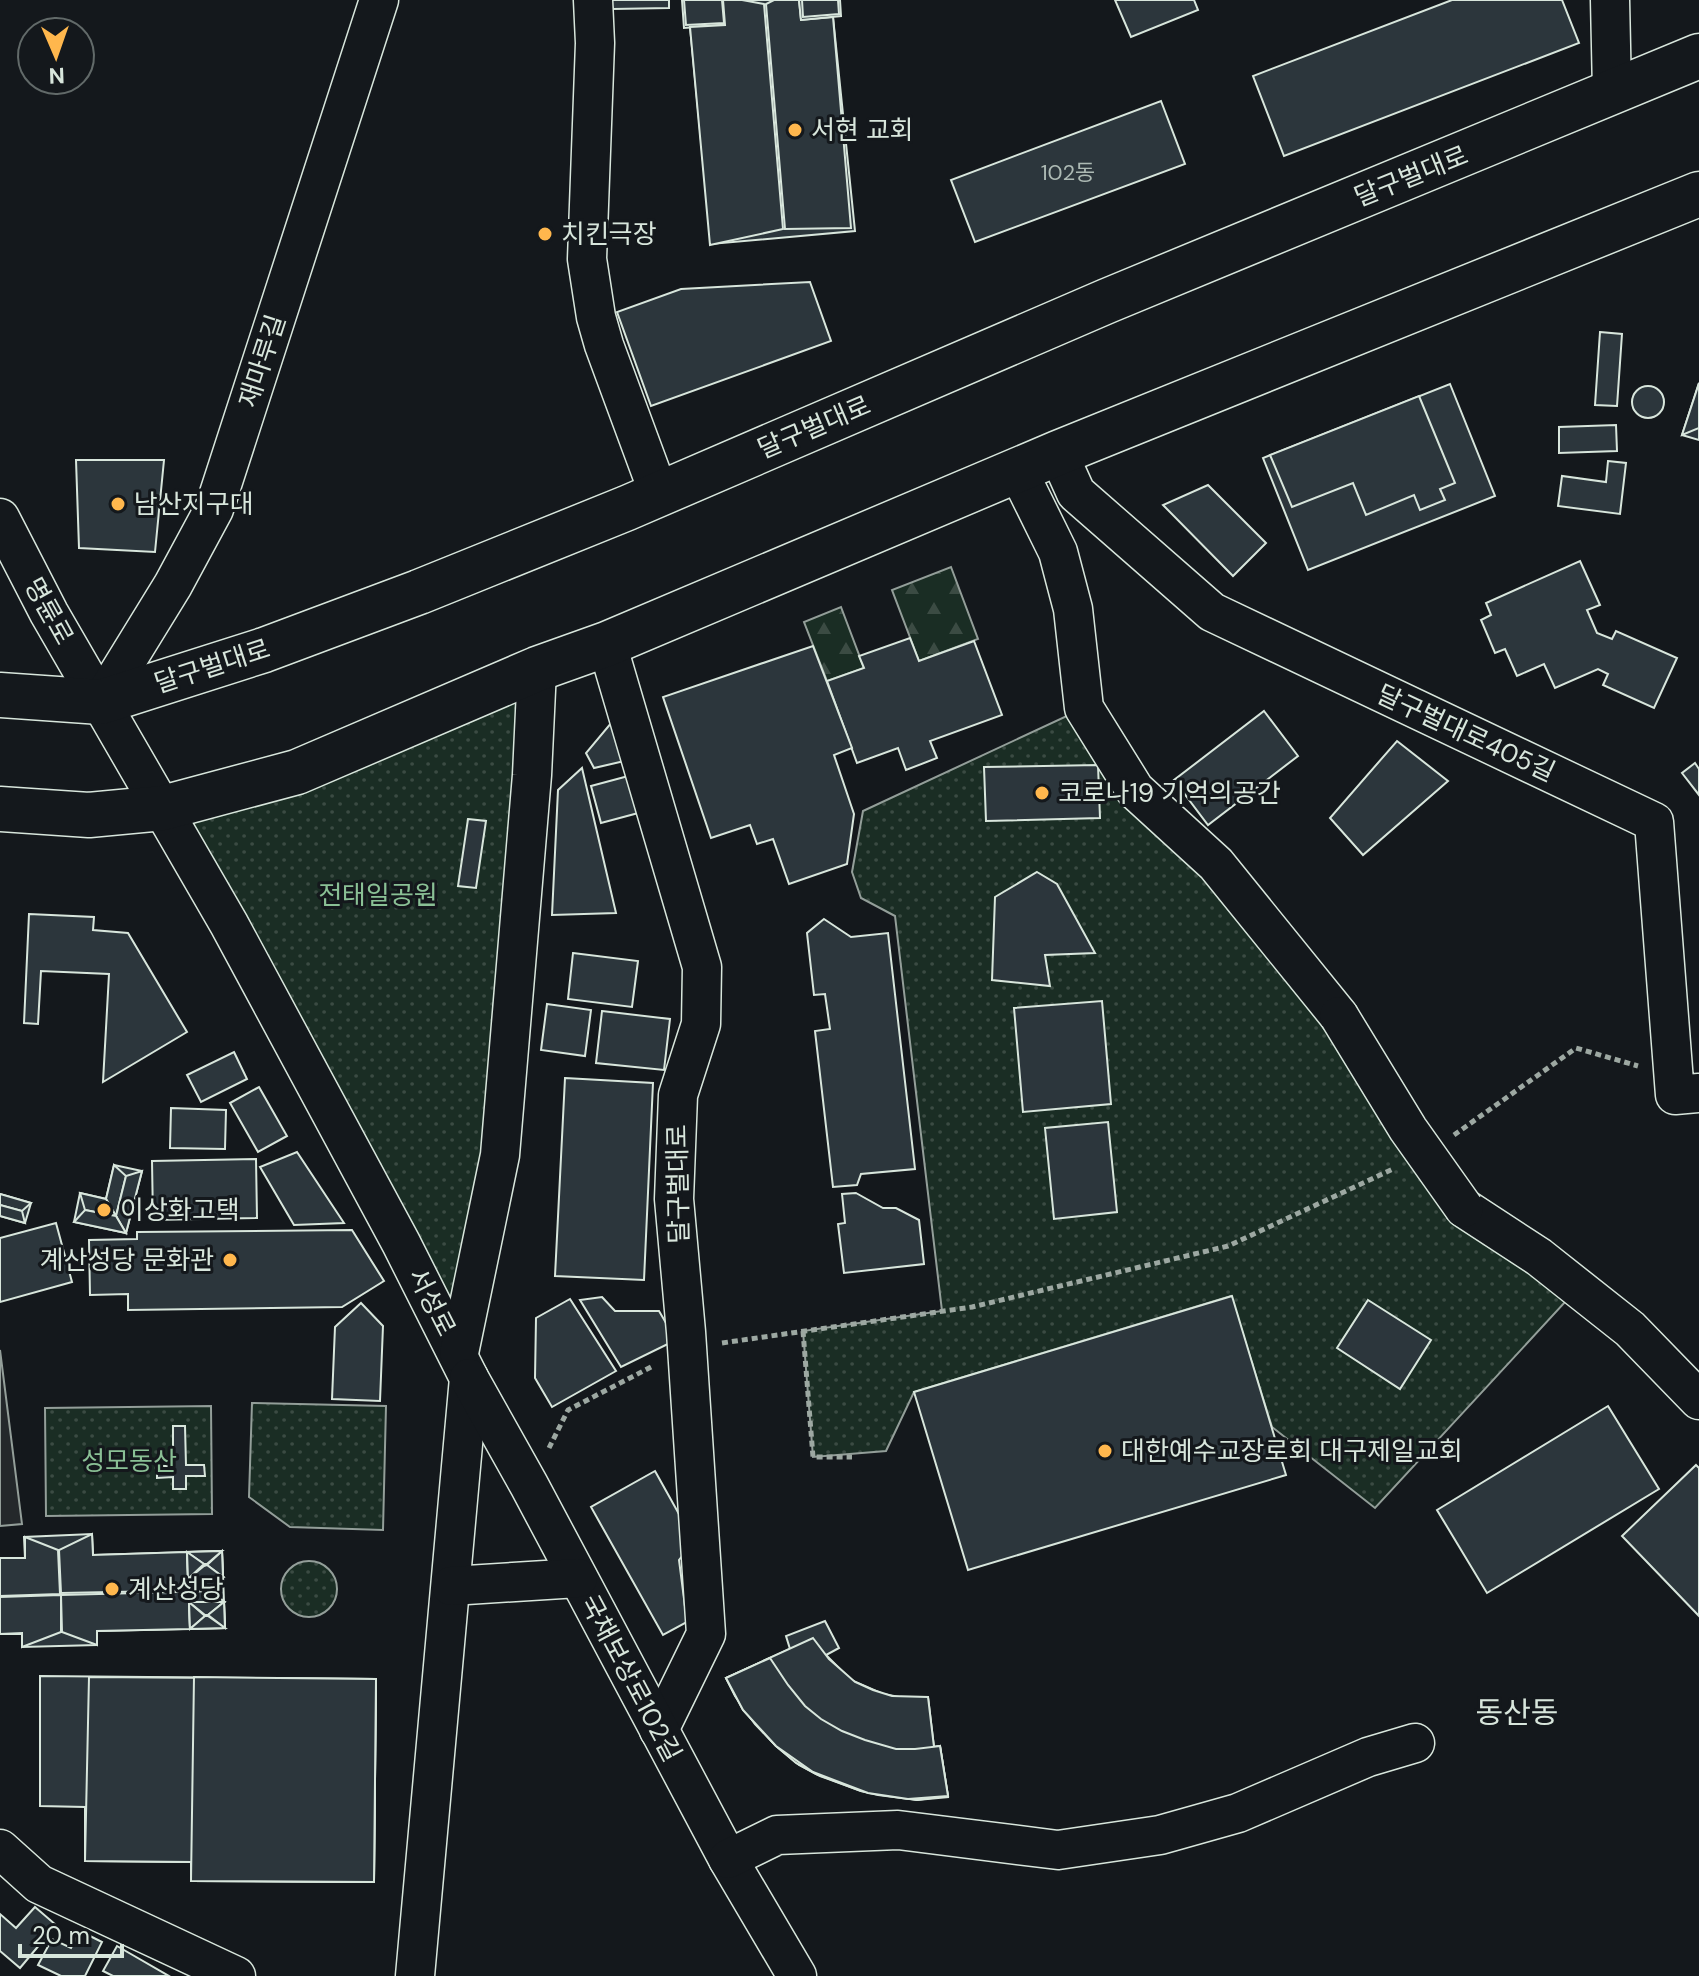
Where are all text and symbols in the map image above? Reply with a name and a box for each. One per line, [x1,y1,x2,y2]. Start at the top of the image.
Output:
north arrow [16,16,96,96]
text: N [48,61,65,90]
place label: 서현 교회 [811,113,914,147]
marker: 서현 교회 [786,121,804,139]
street label: 달구벌대로 [1349,138,1473,214]
house number: 102동 [1041,158,1095,187]
place label: 치킨극장 [561,217,657,251]
marker: 치킨극장 [536,225,554,243]
street label: 재마루길 [231,310,293,412]
street label: 달구벌대로 [752,388,876,466]
place label: 남산지구대 [134,487,254,521]
marker: 남산지구대 [109,495,127,513]
street label: 명륜로 [17,571,81,651]
street label: 달구벌대로 [150,631,274,701]
street label: 달구벌대로405길 [1371,677,1561,789]
place label: 코로나19 기억의공간 [1058,776,1281,810]
marker: 코로나19 기억의공간 [1033,784,1051,802]
park label: 전태일공원 [318,878,438,912]
street label: 달구벌대로 [660,1124,696,1244]
place label: 이상화고택 [120,1193,240,1227]
marker: 이상화고택 [95,1201,113,1219]
place label: 계산성당 문화관 [40,1243,214,1277]
marker: 계산성당 문화관 [221,1251,239,1269]
street label: 서성로 [401,1262,463,1342]
place label: 대한예수교장로회 대구제일교회 [1121,1434,1463,1468]
marker: 대한예수교장로회 대구제일교회 [1096,1442,1114,1460]
park label: 성모동산 [81,1444,177,1478]
place label: 계산성당 [128,1572,224,1606]
marker: 계산성당 [103,1580,121,1598]
street label: 국채보상로102길 [573,1589,689,1767]
district label: 동산동 [1476,1693,1558,1732]
scale bar [20,1908,122,1958]
text: 20 m [32,1920,90,1951]

